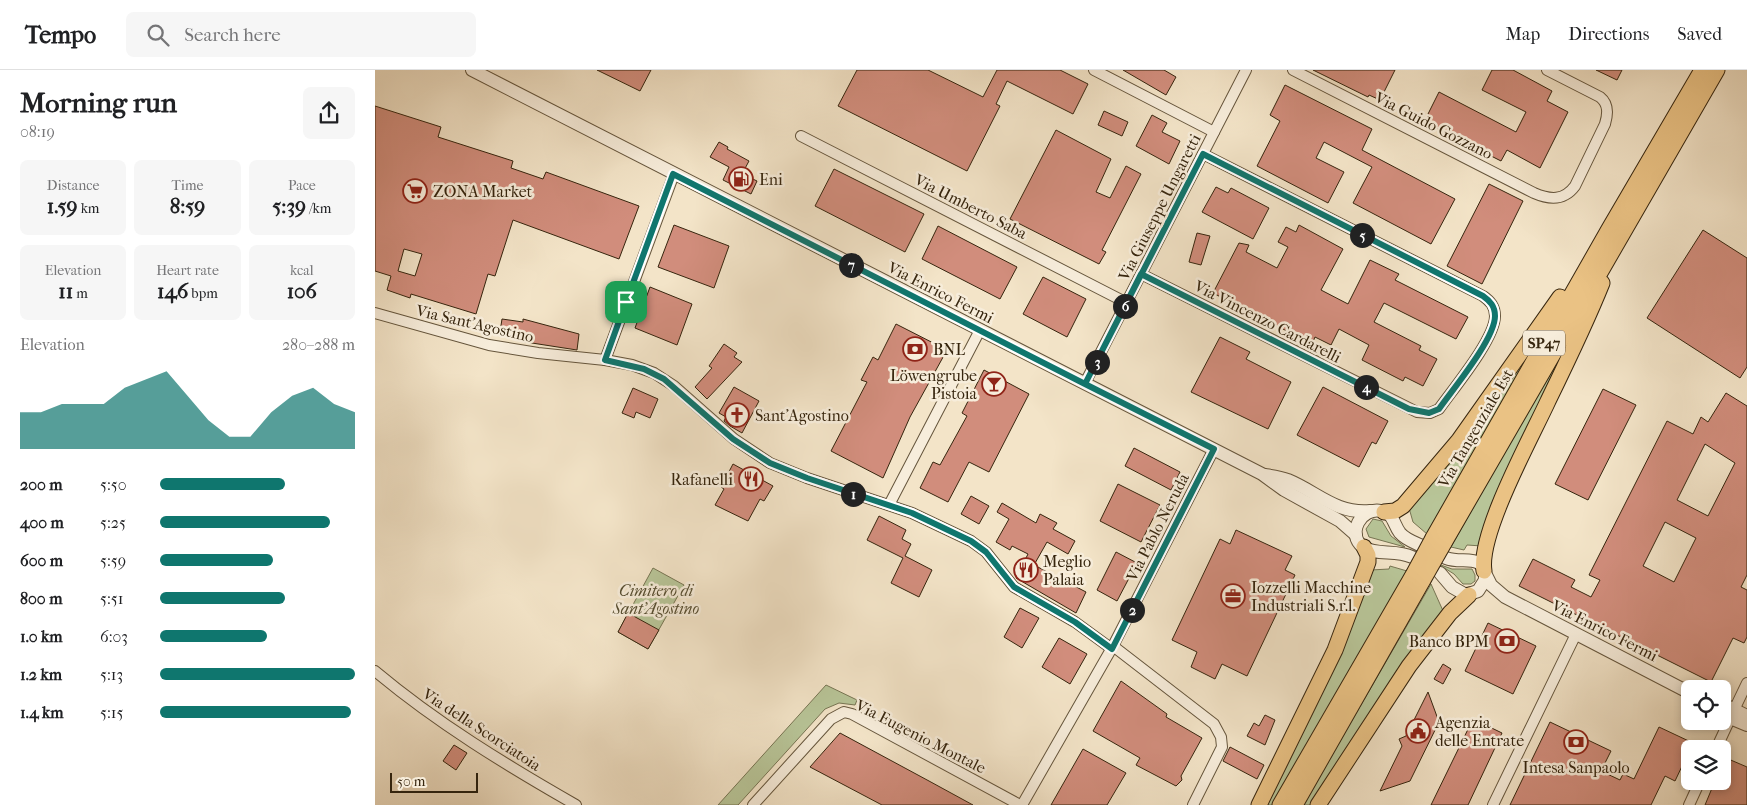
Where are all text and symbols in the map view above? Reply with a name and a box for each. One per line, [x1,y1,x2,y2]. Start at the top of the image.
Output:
search box [126,12,476,57]
text: Tempo [25,21,96,49]
icon: search [144,21,172,49]
text: Search here [184,24,281,46]
text: Map [1506,24,1540,45]
text: Directions [1568,24,1649,45]
text: Saved [1677,24,1722,45]
text: Morning run [20,86,177,119]
button: share [303,87,355,139]
street label: Via Guido Gozzano [1371,87,1496,163]
text: 08:19 [20,122,55,141]
street label: Via Giuseppe Ungaretti [1114,131,1205,285]
fuel station icon: Eni [728,166,754,192]
street label: Via Umberto Saba [911,169,1031,243]
place label: Eni [759,170,783,189]
text: Distance [47,177,99,194]
text: Time [172,177,203,194]
text: Pace [288,177,316,194]
supermarket icon: ZONA Market [402,178,428,204]
place label: ZONA Market [433,182,533,201]
text: 1.59 [47,194,78,218]
text: 8:59 [170,194,205,218]
text: 5:39 [272,194,306,218]
text: km [78,200,99,217]
text: /km [306,200,331,217]
pin: 5 [1349,222,1375,248]
text: 5 [1359,227,1366,244]
pin: 7 [839,252,863,278]
text: 7 [848,257,855,274]
street label: Via Enrico Fermi [884,257,997,327]
text: Elevation [45,262,101,279]
text: Heart rate [156,262,219,279]
text: kcal [290,262,314,279]
street label: Via Vincenzo Cardarelli [1190,276,1345,367]
text: 11 [58,279,73,303]
text: 146 [157,279,188,303]
text: 106 [287,279,317,303]
pin [605,281,647,323]
text: m [73,285,88,302]
text: bpm [188,285,218,302]
icon: arrive [612,288,640,316]
pin: 6 [1113,294,1137,318]
text: 6 [1122,298,1129,315]
street label: Via Sant'Agostino [413,301,535,346]
road number: SP47 [1523,330,1565,356]
text: Elevation [20,335,85,354]
text: 280–288 m [282,335,355,354]
bank icon: BNL [902,336,928,362]
place label: BNL [933,340,965,359]
pin: 3 [1085,350,1109,374]
text: 3 [1095,354,1100,371]
street label: Via Tangenziale Est [1433,365,1517,492]
place label: Löwengrube Pistoia [890,366,978,403]
bar icon: Löwengrube Pistoia [981,371,1007,397]
pin: 4 [1353,374,1379,400]
text: 4 [1362,379,1371,396]
church icon: Sant'Agostino [724,402,750,428]
place label: Sant'Agostino [755,406,849,425]
restaurant icon: Rafanelli [738,466,764,492]
place label: Rafanelli [670,470,733,489]
street label: Via Pablo Neruda [1122,470,1193,585]
text: 200 m [20,475,63,494]
text: 5:50 [100,475,126,494]
pin: 1 [841,482,865,506]
text: 1 [851,486,856,503]
text: 400 m [20,513,64,532]
text: 5:25 [100,513,126,532]
text: 600 m [20,551,63,570]
text: 5:59 [100,551,126,570]
place label: Meglio Palaia [1043,552,1091,589]
restaurant icon: Meglio Palaia [1013,557,1039,583]
place label: Iozzelli Macchine Industriali S.r.l. [1251,578,1371,615]
park label: Cimitero di Sant'Agostino [612,581,699,618]
office icon: Iozzelli Macchine Industriali S.r.l. [1220,583,1246,609]
text: 800 m [20,589,62,608]
text: 5:51 [100,589,123,608]
street label: Via Enrico Fermi [1548,595,1661,665]
pin: 2 [1119,598,1145,622]
text: 2 [1129,602,1136,619]
text: 1.0 km [20,627,63,646]
text: 6:03 [100,627,128,646]
bank icon: Banco BPM [1494,628,1520,654]
place label: Banco BPM [1409,632,1489,651]
text: 1.2 km [20,665,62,684]
text: 5:13 [100,665,123,684]
map controls [1681,680,1731,790]
button: locate [1681,680,1731,730]
street label: Via della Scorciatoia [418,684,545,775]
street label: Via Eugenio Montale [852,695,989,778]
text: 1.4 km [20,703,64,722]
text: 5:15 [100,703,123,722]
place label: Agenzia delle Entrate [1434,713,1524,750]
public building icon: Agenzia delle Entrate [1405,718,1431,744]
bank icon: Intesa Sanpaolo [1563,729,1589,755]
button: layers [1681,740,1731,790]
place label: Intesa Sanpaolo [1522,758,1630,777]
scale bar [390,770,477,793]
text: 50 m [397,773,425,790]

